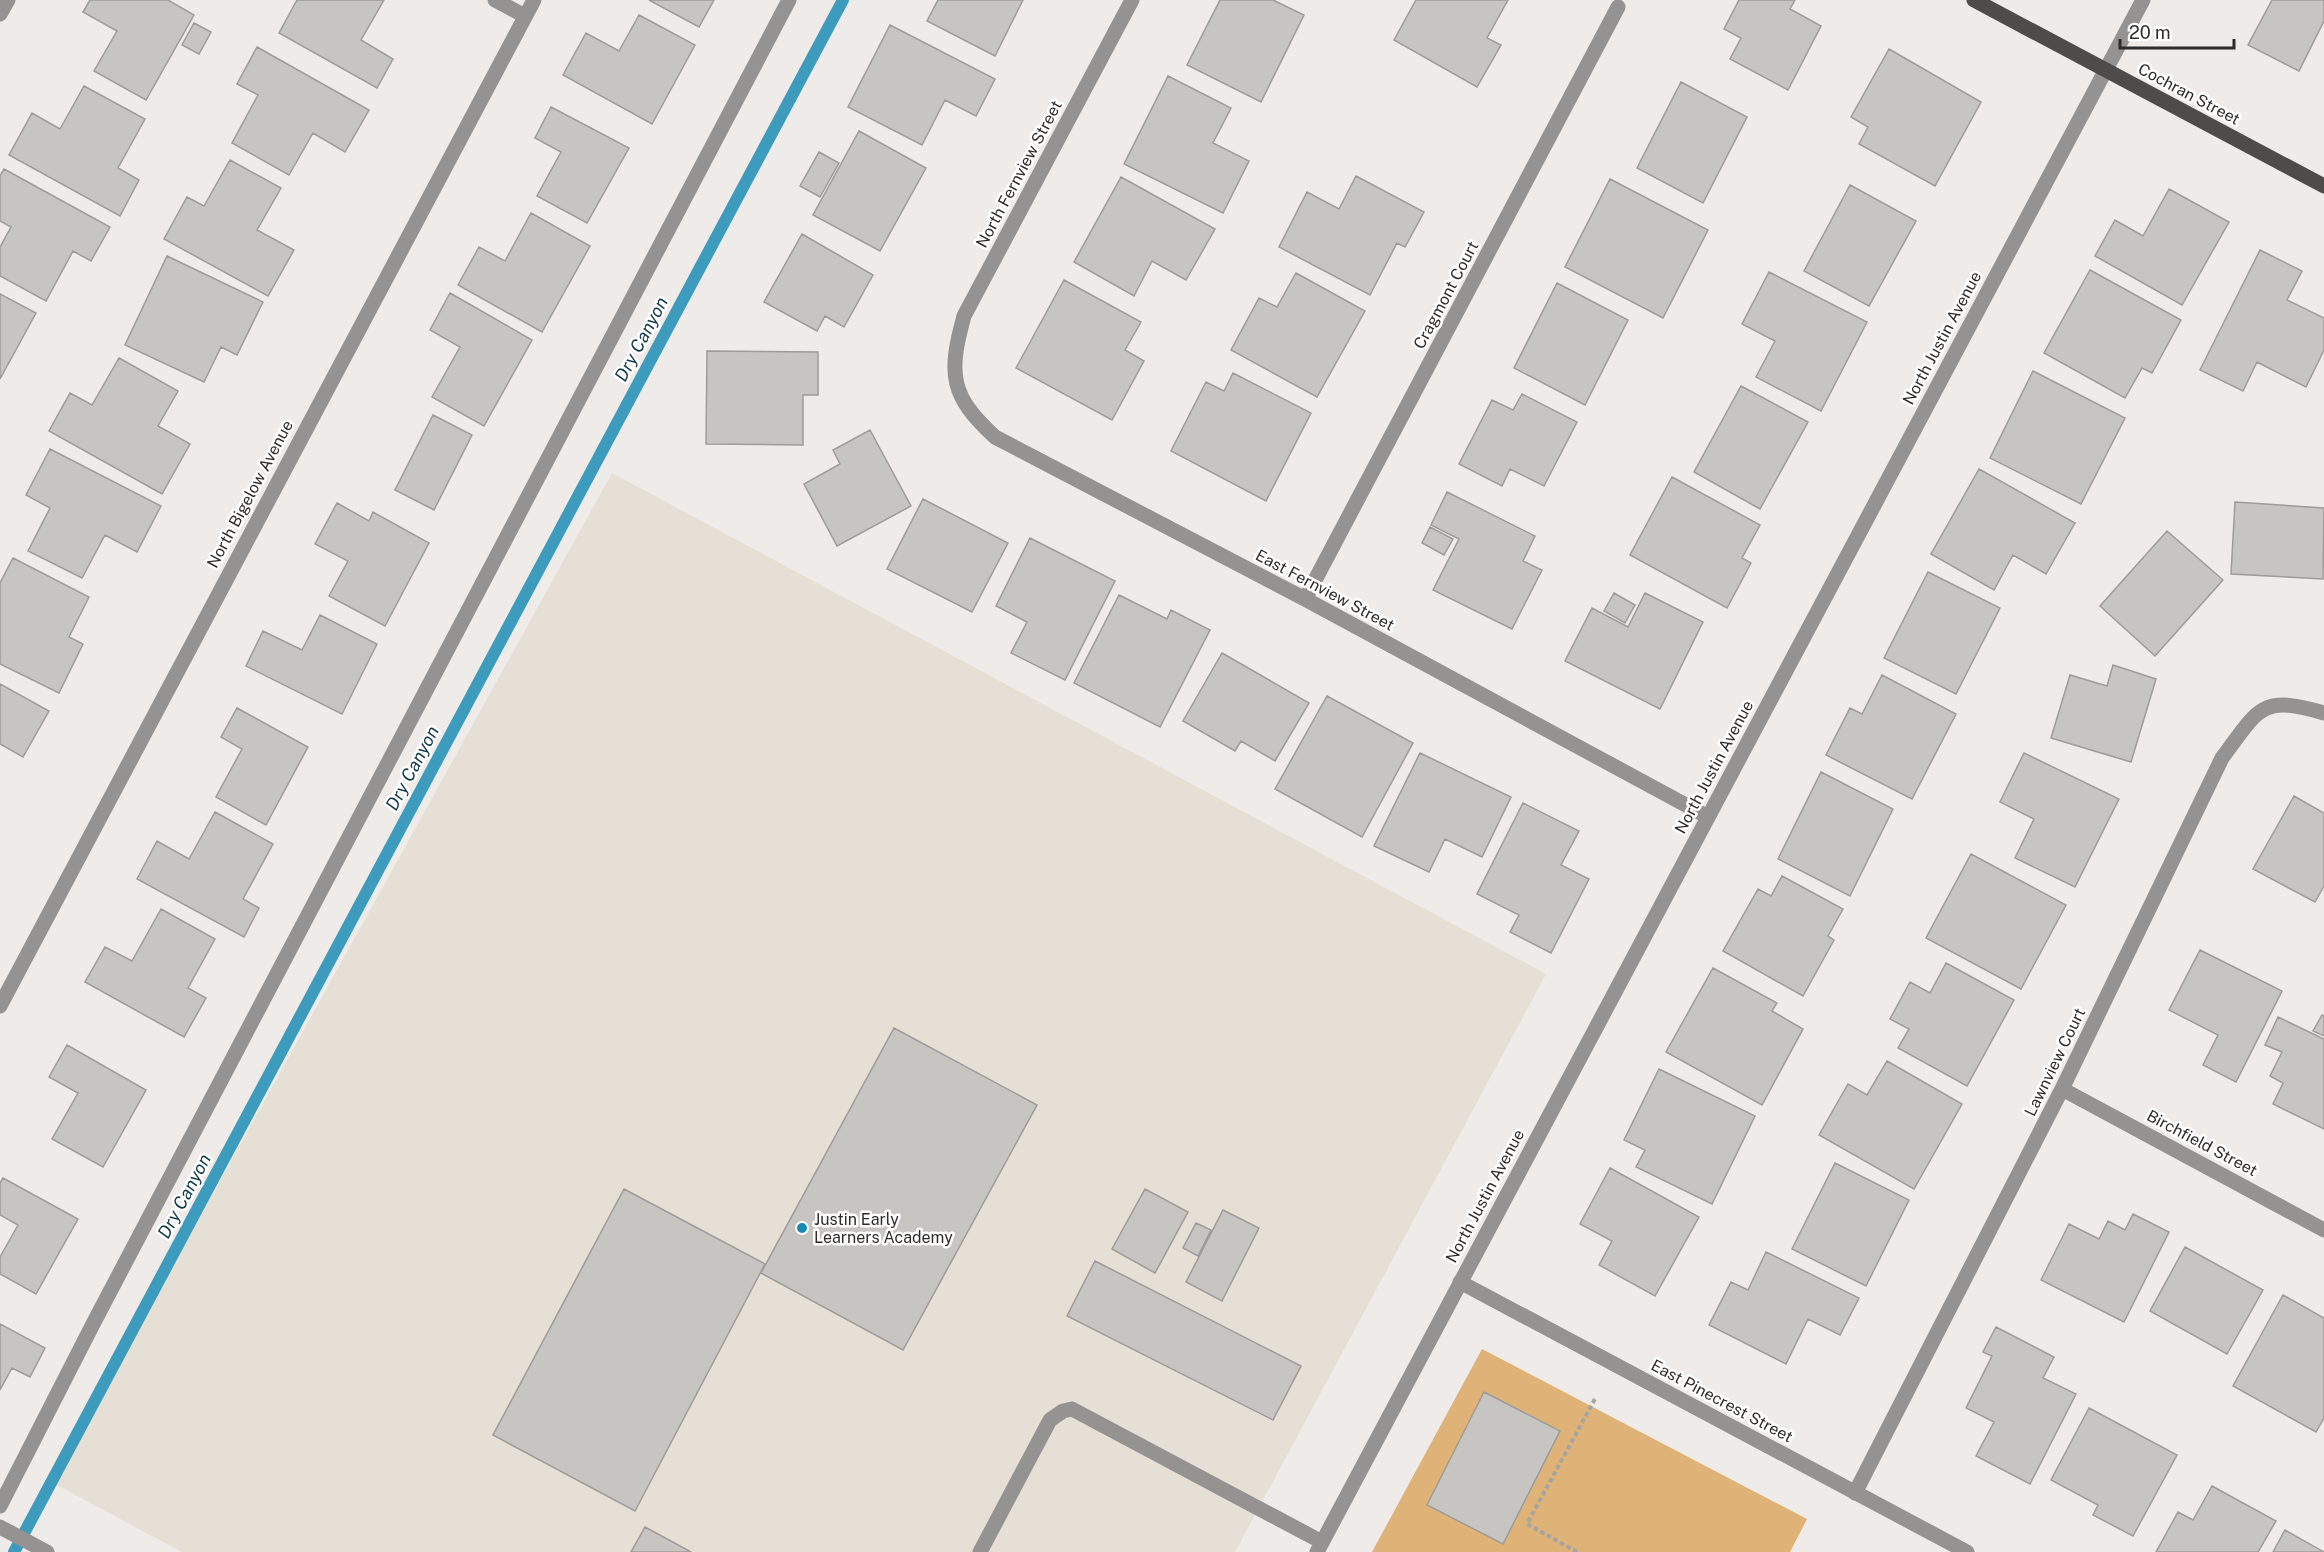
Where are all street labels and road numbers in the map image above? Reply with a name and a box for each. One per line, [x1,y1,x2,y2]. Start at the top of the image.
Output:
street label: Cochran Street [2135,59,2243,129]
street label: North Fernview Street [972,97,1066,251]
street label: Cragmont Court [1410,238,1482,352]
street label: North Justin Avenue [1899,268,1985,408]
street label: North Bigelow Avenue [203,417,297,571]
street label: East Fernview Street [1252,545,1398,635]
street label: North Justin Avenue [1671,697,1757,837]
street label: Lawnview Court [2021,1005,2089,1119]
street label: Birchfield Street [2144,1106,2260,1180]
street label: North Justin Avenue [1442,1126,1528,1266]
street label: East Pinecrest Street [1648,1356,1796,1446]

